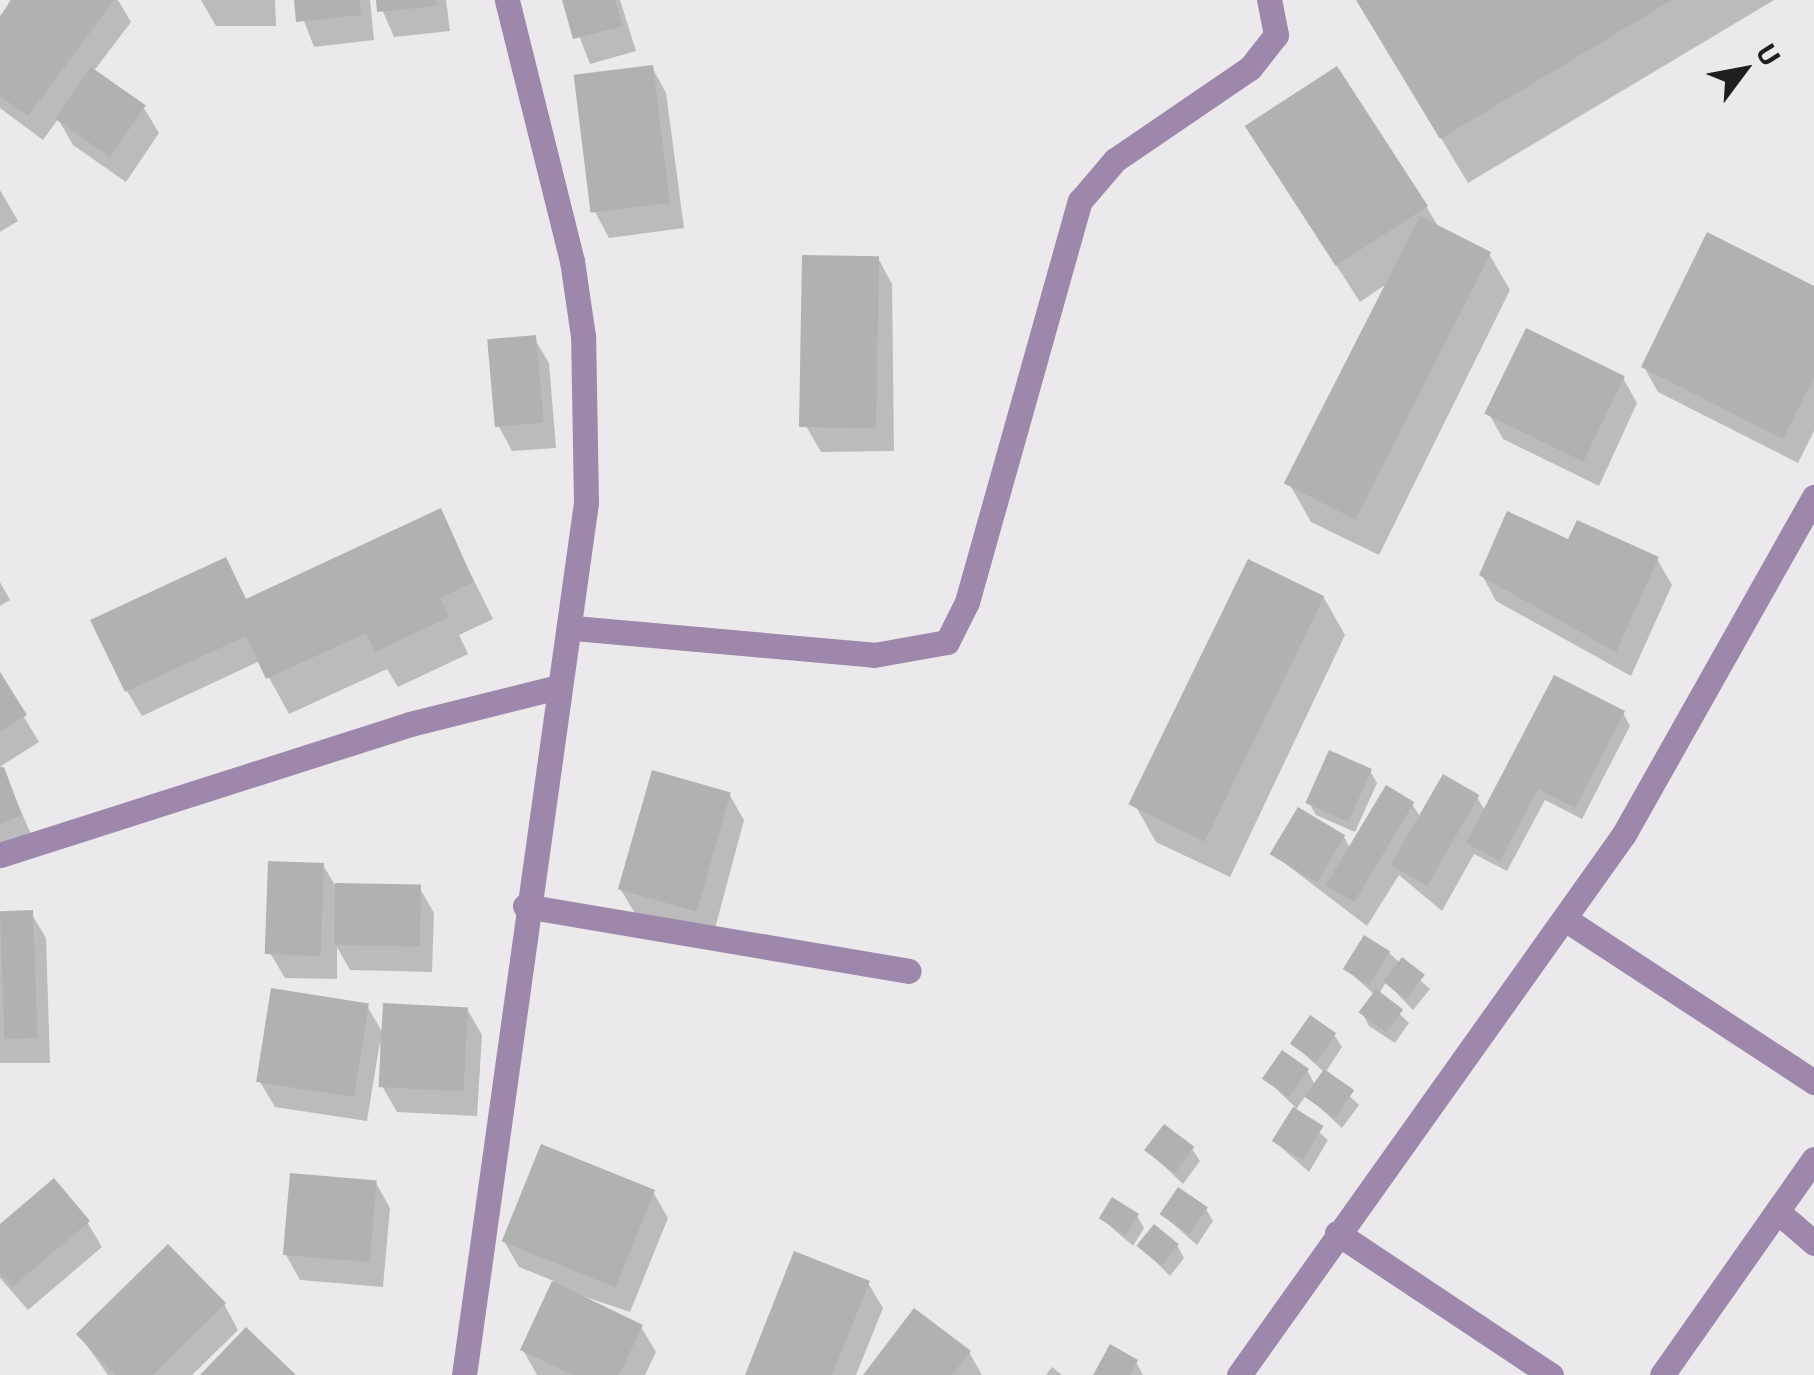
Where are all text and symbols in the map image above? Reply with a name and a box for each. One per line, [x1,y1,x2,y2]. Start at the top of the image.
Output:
north arrow [1694,20,1794,120]
text: U [1750,37,1789,71]

